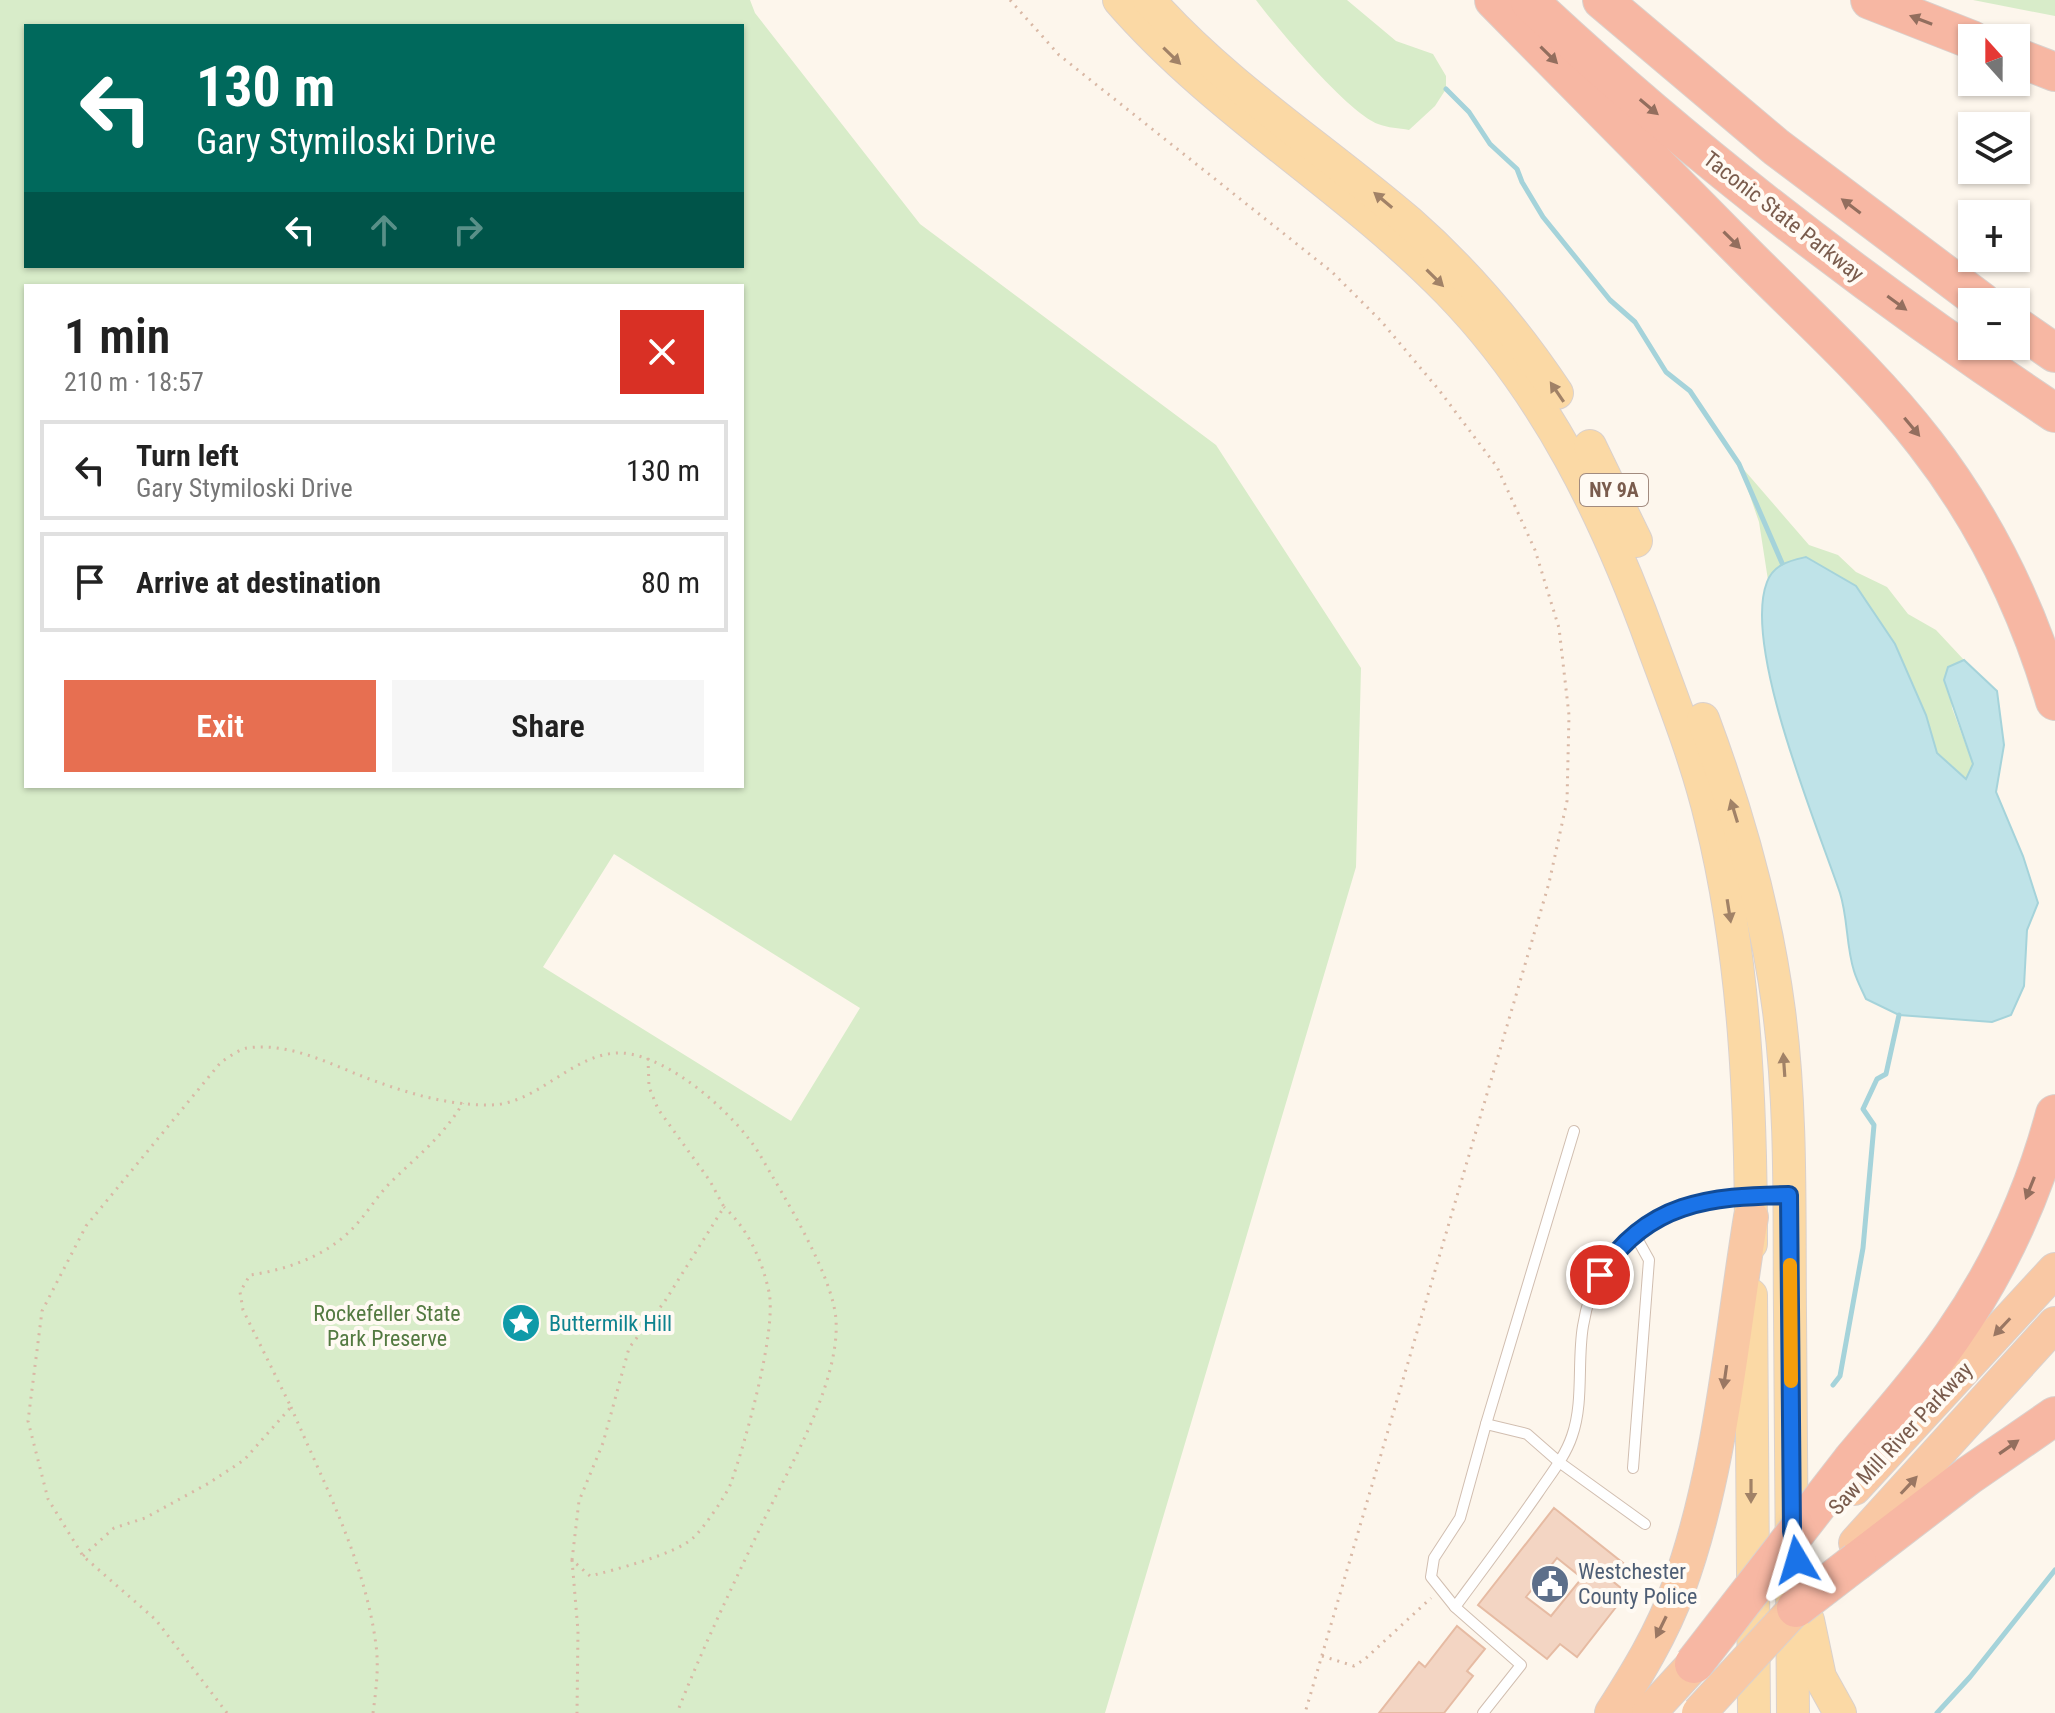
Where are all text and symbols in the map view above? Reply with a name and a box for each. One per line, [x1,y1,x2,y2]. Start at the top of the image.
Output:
one-way arrow [1909,13,1933,26]
north arrow [1958,24,2030,96]
map controls [1958,24,2030,360]
one-way arrow [1539,46,1558,64]
one-way arrow [1163,47,1182,65]
text: 130 m [196,54,335,120]
icon: left [64,56,168,160]
one-way arrow [1639,98,1659,115]
button: layers [1958,112,2030,184]
text: Gary Stymiloski Drive [196,121,496,163]
street label: Taconic State Parkway [1699,146,1869,287]
one-way arrow [1373,192,1393,209]
one-way arrow [1841,199,1861,215]
button: + [1958,200,2030,272]
icon: left [278,208,322,252]
icon: ahead [362,208,406,252]
icon: right [446,208,490,252]
one-way arrow [1722,230,1741,249]
one-way arrow [1425,268,1444,287]
button: − [1958,288,2030,360]
one-way arrow [1886,295,1908,311]
text: 1 min [64,308,170,365]
button: close [620,310,704,394]
text: 210 m · 18:57 [64,367,204,397]
one-way arrow [1550,382,1565,403]
one-way arrow [1903,417,1920,437]
text: Turn left [136,438,239,473]
icon: left [68,448,112,492]
text: 130 m [626,453,700,488]
text: Gary Stymiloski Drive [136,473,353,503]
road number: NY 9A [1580,474,1648,506]
icon: arrive [68,560,112,604]
text: Arrive at destination [136,565,381,600]
text: 80 m [641,565,700,600]
button: Exit [64,680,376,772]
button: Share [392,680,704,772]
one-way arrow [1727,798,1740,822]
one-way arrow [1723,899,1736,924]
one-way arrow [1777,1052,1790,1077]
one-way arrow [2023,1176,2036,1200]
pin [1566,1241,1634,1309]
icon: arrive [1578,1253,1622,1297]
park label: Rockefeller State Park Preserve [313,1301,461,1351]
place icon: Buttermilk Hill [500,1302,542,1344]
place label: Buttermilk Hill [549,1311,672,1336]
one-way arrow [1994,1318,2012,1337]
street label: Saw Mill River Parkway [1823,1357,1977,1520]
one-way arrow [1718,1365,1731,1390]
one-way arrow [1998,1440,2019,1455]
one-way arrow [1899,1476,1917,1495]
one-way arrow [1745,1479,1757,1504]
position arrow [1755,1518,1839,1602]
place label: Westchester County Police [1578,1559,1697,1609]
public building icon: Westchester County Police [1529,1563,1571,1605]
one-way arrow [1654,1616,1668,1639]

